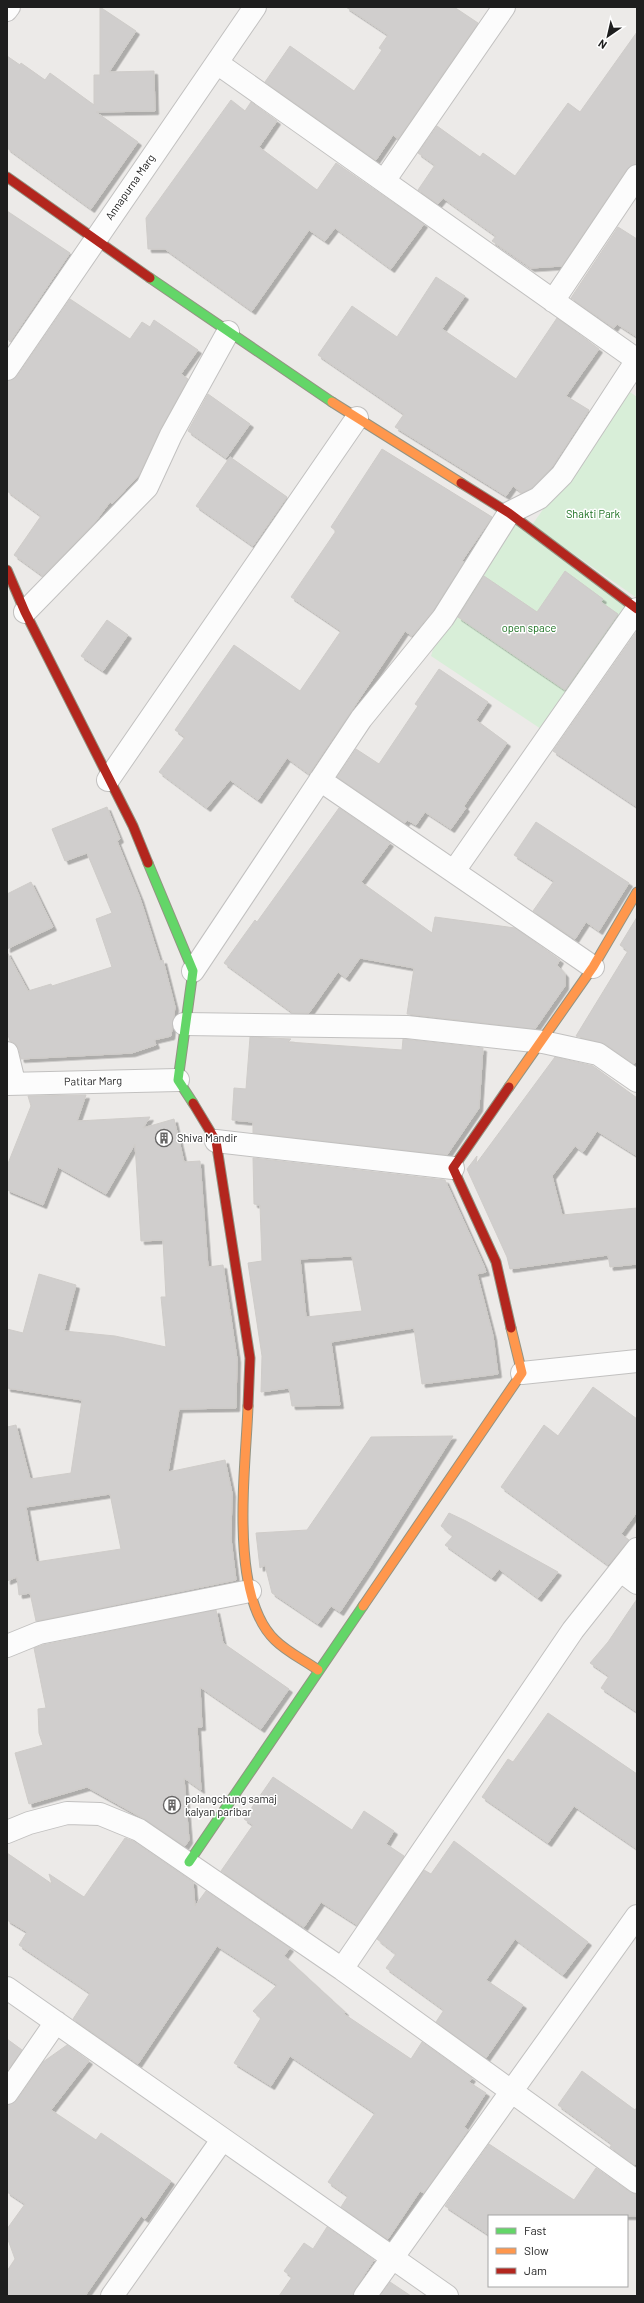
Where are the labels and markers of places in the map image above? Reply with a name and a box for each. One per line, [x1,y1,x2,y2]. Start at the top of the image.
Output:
building icon: Shiva Mandir [154,1128,174,1148]
place label: Shiva Mandir [177,1131,237,1144]
place label: polangchung samaj kalyan paribar [185,1792,277,1818]
building icon: polangchung samaj kalyan paribar [162,1795,182,1815]

